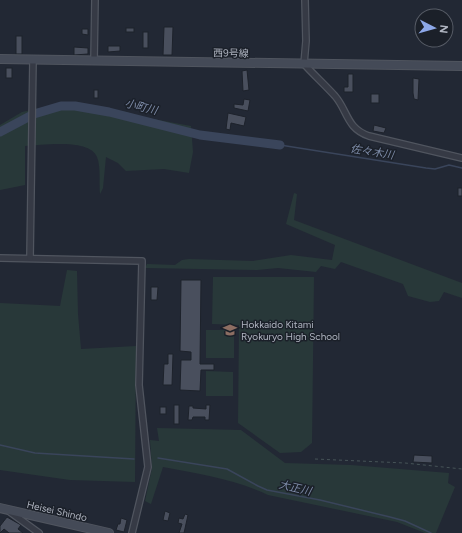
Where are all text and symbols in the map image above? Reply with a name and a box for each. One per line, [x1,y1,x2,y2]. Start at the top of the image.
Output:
north arrow [414,8,454,48]
text: N [437,24,450,34]
street label: 西9号線 [213,46,249,60]
water label: 小町川 [123,97,160,118]
water label: 佐々木川 [349,142,396,162]
place label: Hokkaido Kitami Ryokuryo High School [241,318,340,343]
school or university icon: Hokkaido Kitami Ryokuryo High School [222,322,238,338]
water label: 大正川 [277,478,314,498]
street label: Heisei Shindo [26,498,89,524]

